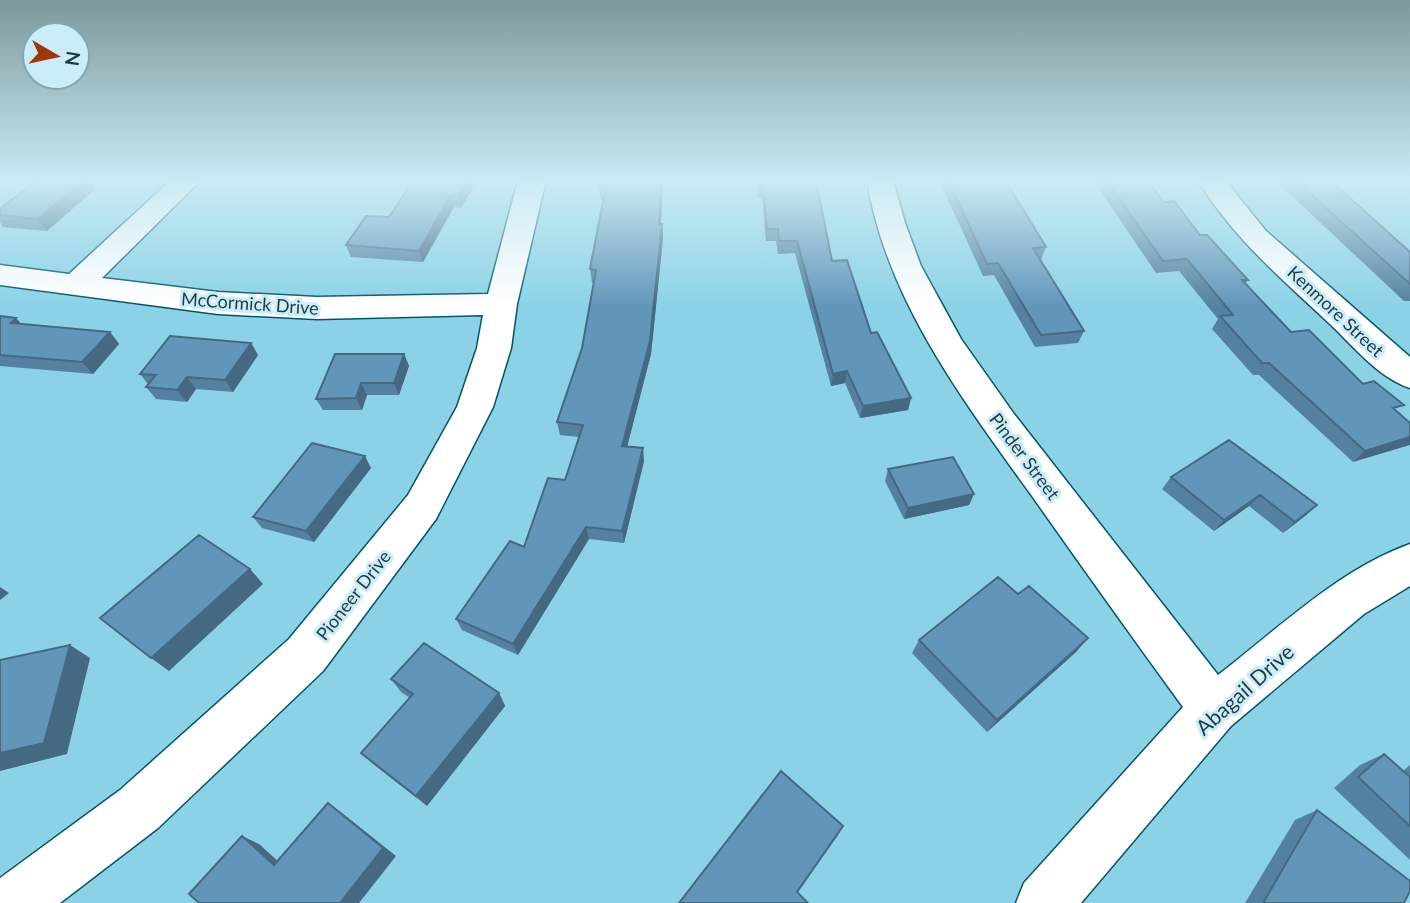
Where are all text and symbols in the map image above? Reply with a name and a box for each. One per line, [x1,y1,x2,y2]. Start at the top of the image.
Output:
north arrow [21,21,91,91]
text: N [61,50,86,68]
street label: Kenmore Street [1283,261,1389,362]
street label: McCormick Drive [180,287,320,319]
street label: Pinder Street [985,408,1065,504]
street label: Pioneer Drive [311,546,395,644]
street label: Abagail Drive [1190,639,1298,739]

